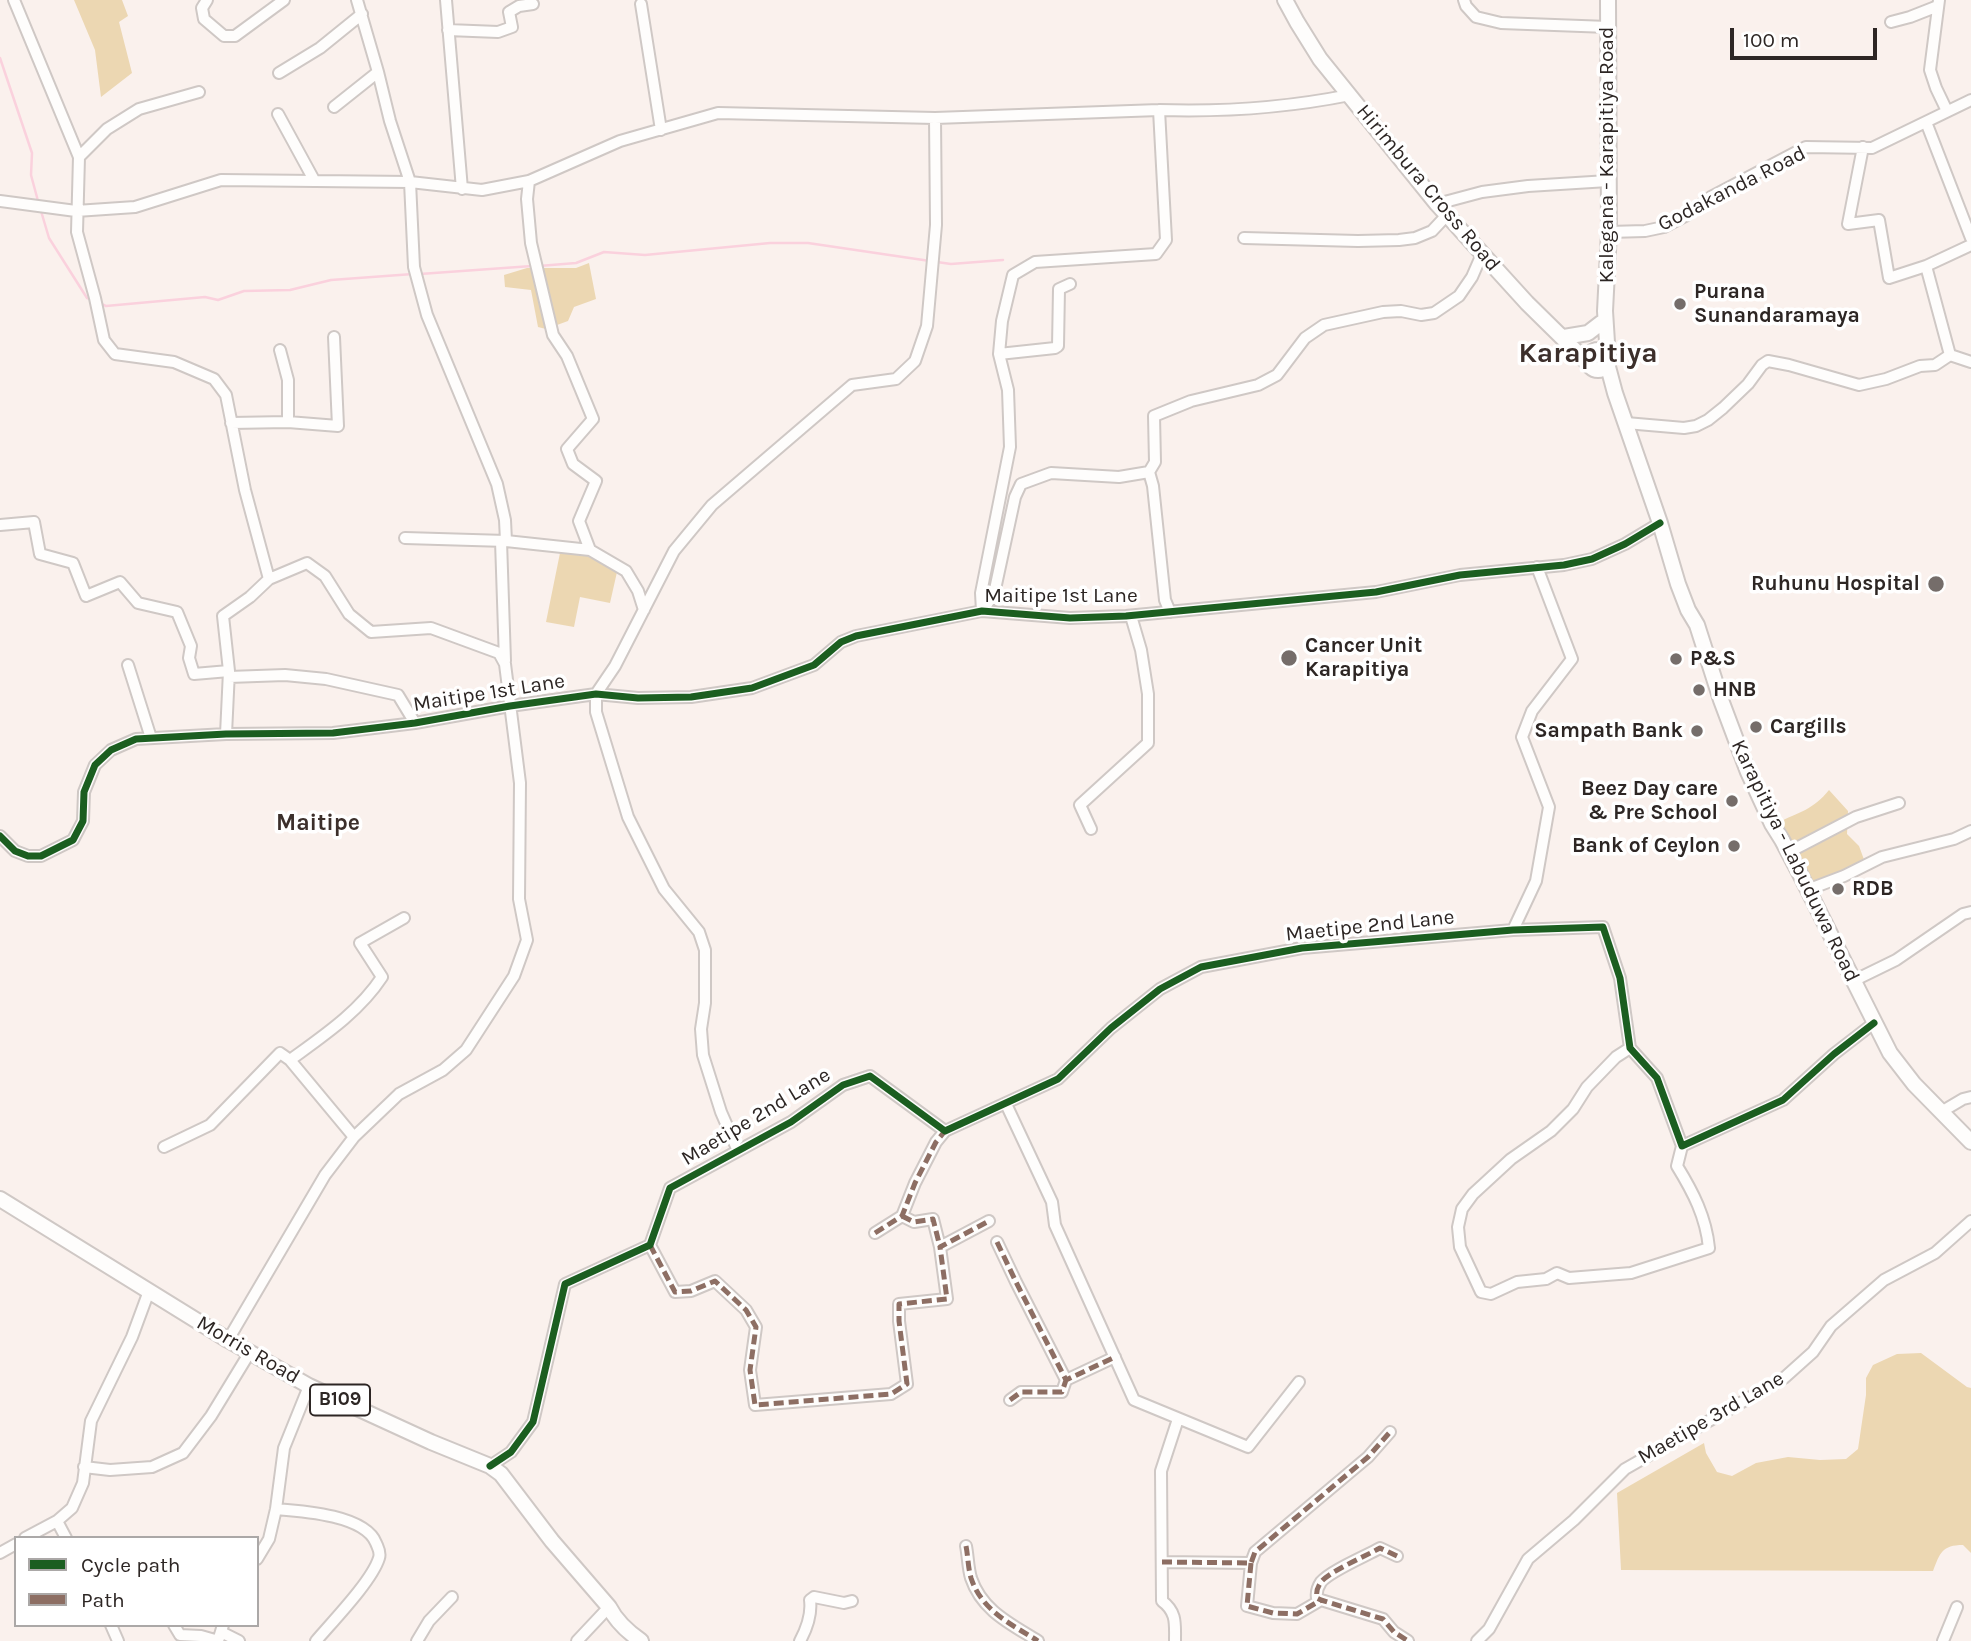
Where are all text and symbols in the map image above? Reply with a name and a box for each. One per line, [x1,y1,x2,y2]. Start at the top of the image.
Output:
scale bar [1733,14,1880,58]
street label: Kalegana - Karapitiya Road [1594,27,1620,283]
text: 100 m [1743,28,1800,52]
street label: Hirimbura Cross Road [1351,99,1505,277]
street label: Godakanda Road [1654,141,1810,237]
place label: Purana Sunandaramaya [1694,279,1860,329]
marker: Purana Sunandaramaya [1672,296,1688,312]
district label: Karapitiya [1518,337,1658,371]
place label: Ruhunu Hospital [1751,571,1920,597]
marker: Ruhunu Hospital [1926,574,1946,594]
street label: Maitipe 1st Lane [984,583,1138,609]
place label: Cancer Unit Karapitiya [1305,633,1422,683]
place label: P&S [1690,646,1736,672]
marker: Cancer Unit Karapitiya [1279,648,1299,668]
marker: P&S [1668,651,1684,667]
street label: Maitipe 1st Lane [411,669,567,717]
place label: HNB [1713,677,1756,703]
marker: HNB [1691,682,1707,698]
place label: Cargills [1770,714,1847,740]
place label: Sampath Bank [1534,718,1683,744]
marker: Cargills [1748,719,1764,735]
marker: Sampath Bank [1689,723,1705,739]
street label: Karapitiya - Labuduwa Road [1725,736,1865,986]
place label: Beez Day care & Pre School [1581,776,1718,826]
marker: Beez Day care & Pre School [1724,793,1740,809]
district label: Maitipe [276,809,360,837]
place label: Bank of Ceylon [1572,833,1720,859]
marker: Bank of Ceylon [1726,838,1742,854]
place label: RDB [1852,876,1894,902]
marker: RDB [1830,881,1846,897]
street label: Maetipe 2nd Lane [1284,905,1456,947]
street label: Maetipe 2nd Lane [677,1063,835,1171]
street label: Morris Road [192,1310,304,1390]
street label: Maetipe 3rd Lane [1633,1366,1789,1470]
road number: B109 [310,1384,370,1416]
legend [14,1536,259,1627]
text: Cycle path [81,1553,181,1577]
text: Path [81,1588,125,1612]

